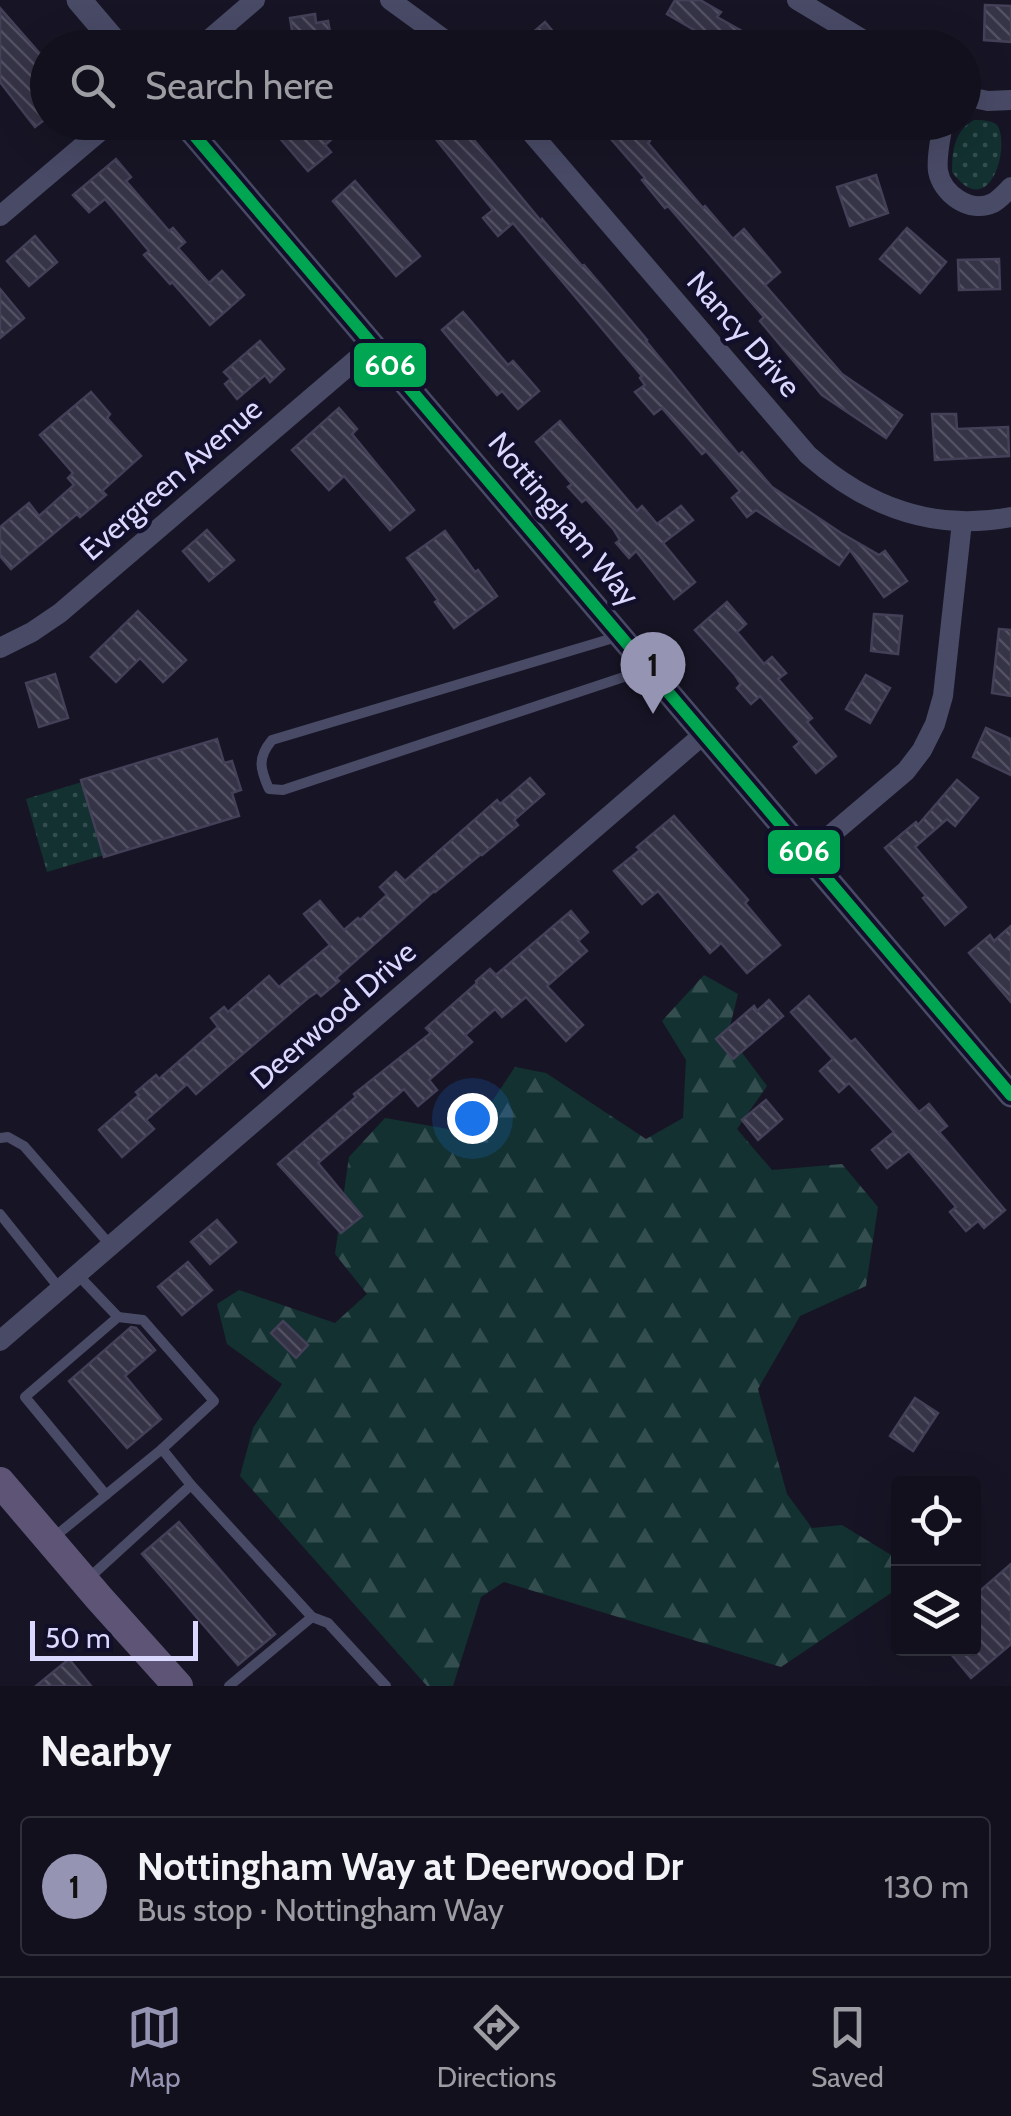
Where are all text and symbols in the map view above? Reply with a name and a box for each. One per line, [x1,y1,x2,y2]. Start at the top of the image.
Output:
search box [30,30,981,140]
icon: search [65,58,120,113]
text: Search here [145,62,334,109]
street label: Nancy Drive [679,263,809,405]
line badge: 606 [352,341,428,389]
text: 606 [364,348,416,382]
street label: Evergreen Avenue [73,390,269,568]
street label: Nottingham Way [481,425,647,613]
pin: 1 [620,632,686,714]
line badge: 606 [766,828,842,876]
text: 606 [778,834,830,868]
street label: Deerwood Drive [243,933,423,1097]
your location [447,1093,498,1144]
map controls [891,1476,981,1656]
button: locate [891,1476,981,1566]
button: layers [891,1566,981,1656]
scale bar [30,1616,198,1660]
text: 50 m [45,1621,111,1655]
text: Nearby [40,1725,172,1777]
text: Nottingham Way at Deerwood Dr [137,1843,683,1890]
text: 1 [69,1867,80,1906]
text: 130 m [884,1867,969,1906]
text: Bus stop · Nottingham Way [137,1890,504,1929]
tab: Map [127,2000,182,2094]
tab: Directions [437,2000,556,2094]
tab: Saved [811,2000,884,2094]

